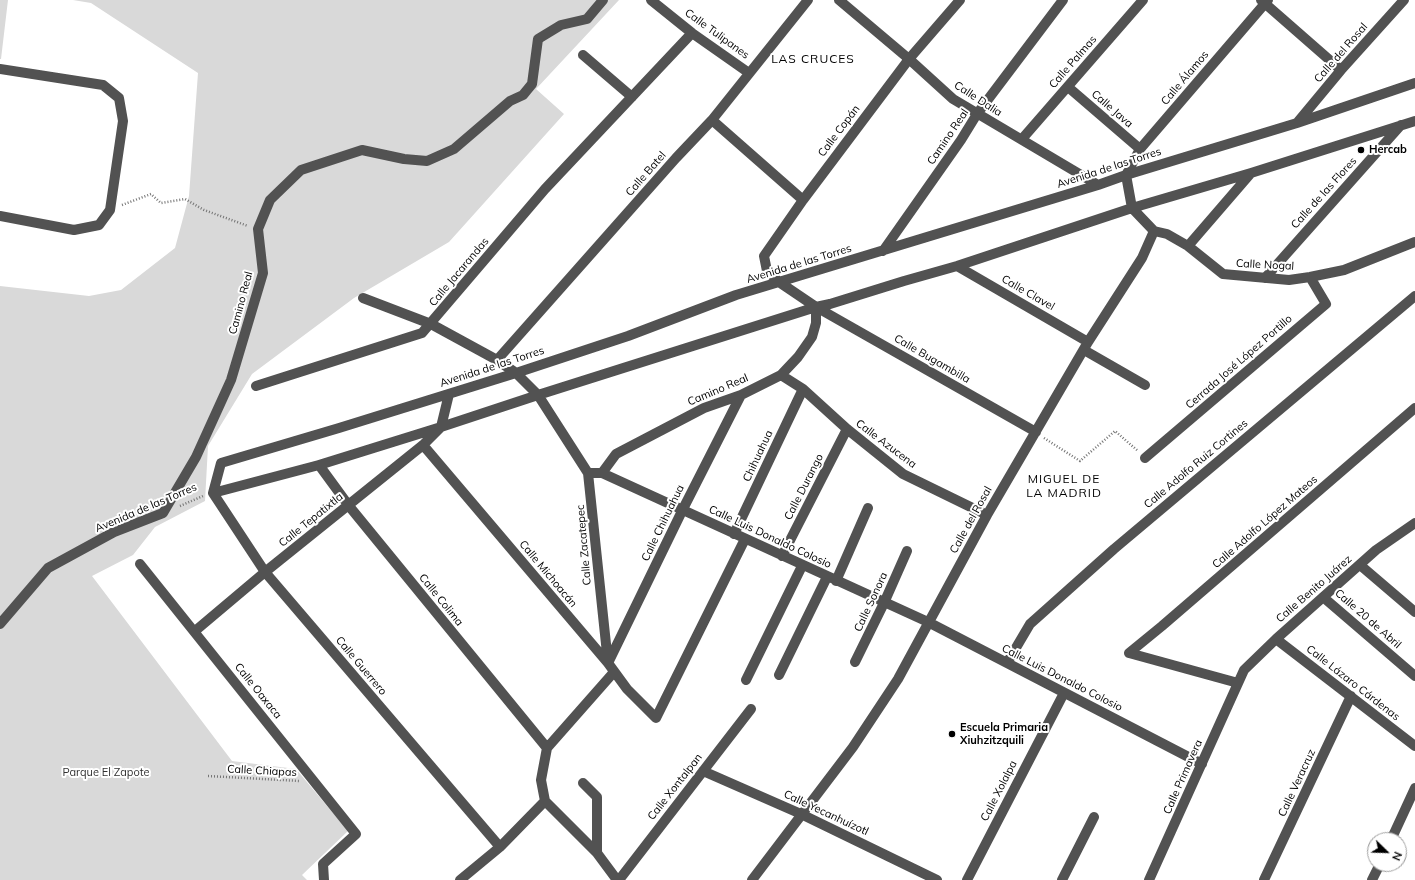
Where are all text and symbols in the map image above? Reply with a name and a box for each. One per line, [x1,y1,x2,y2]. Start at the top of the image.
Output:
street label: Calle Tulipanes [682,6,752,62]
street label: Calle del Rosal [1312,21,1370,85]
street label: Calle Palmas [1046,33,1100,91]
street label: Calle Álamos [1158,48,1212,108]
district label: LAS CRUCES [771,52,855,66]
street label: Calle Dalia [951,79,1005,119]
street label: Calle Java [1089,87,1135,131]
street label: Calle Copán [815,103,863,159]
street label: Camino Real [924,107,972,167]
place label: Hercab [1369,143,1407,157]
street label: Avenida de las Torres [1055,145,1163,191]
marker: Hercab [1356,145,1366,155]
street label: Calle Batel [623,149,669,199]
street label: Calle de las Flores [1288,155,1360,231]
street label: Calle Jacarandas [426,235,492,309]
street label: Avenida de las Torres [745,242,853,286]
street label: Calle Nogal [1236,257,1294,273]
street label: Camino Real [226,270,256,336]
street label: Calle Clavel [999,273,1057,313]
street label: Cerrada José López Portillo [1183,312,1295,412]
street label: Calle Bugambilla [892,332,972,386]
street label: Avenida de las Torres [438,344,546,390]
street label: Camino Real [686,371,750,409]
street label: Calle Azucena [853,417,919,471]
street label: Calle Adolfo Ruiz Cortines [1141,417,1251,511]
street label: Chihuahua [740,428,776,484]
street label: Calle Durango [782,452,826,522]
district label: MIGUEL DE LA MADRID [1026,472,1102,500]
street label: Calle Adolfo López Mateos [1210,473,1320,571]
street label: Avenida de las Torres [93,481,199,535]
street label: Calle Chihuahua [639,483,687,563]
street label: Calle del Rosal [947,484,995,556]
street label: Calle Tepatixtla [276,490,346,550]
street label: Calle Luis Donaldo Colosio [707,503,833,571]
street label: Calle Zacatepec [574,504,594,586]
street label: Calle Michoacán [516,538,580,610]
street label: Calle Benito Juárez [1274,553,1354,625]
street label: Calle Sonora [851,570,891,634]
street label: Calle Colima [416,571,466,629]
street label: Calle 20 de Abril [1332,587,1404,651]
street label: Calle Guerrero [333,634,389,698]
street label: Calle Luis Donaldo Colosio [999,642,1125,714]
street label: Calle Lázaro Cárdenas [1304,642,1402,724]
street label: Calle Oaxaca [232,661,284,721]
place label: Escuela Primaria Xiuhzitzquili [960,721,1048,747]
marker: Escuela Primaria Xiuhzitzquili [947,729,957,739]
street label: Calle Primavera [1161,738,1205,816]
street label: Calle Veracruz [1276,747,1318,819]
street label: Calle Xontalpan [645,751,705,823]
street label: Calle Xolalpa [978,758,1020,824]
street label: Calle Chiapas [227,763,297,779]
park label: Parque El Zapote [63,766,149,780]
street label: Calle Yecanhuízotl [782,788,870,838]
north arrow [1367,832,1407,872]
text: N [1389,850,1405,863]

